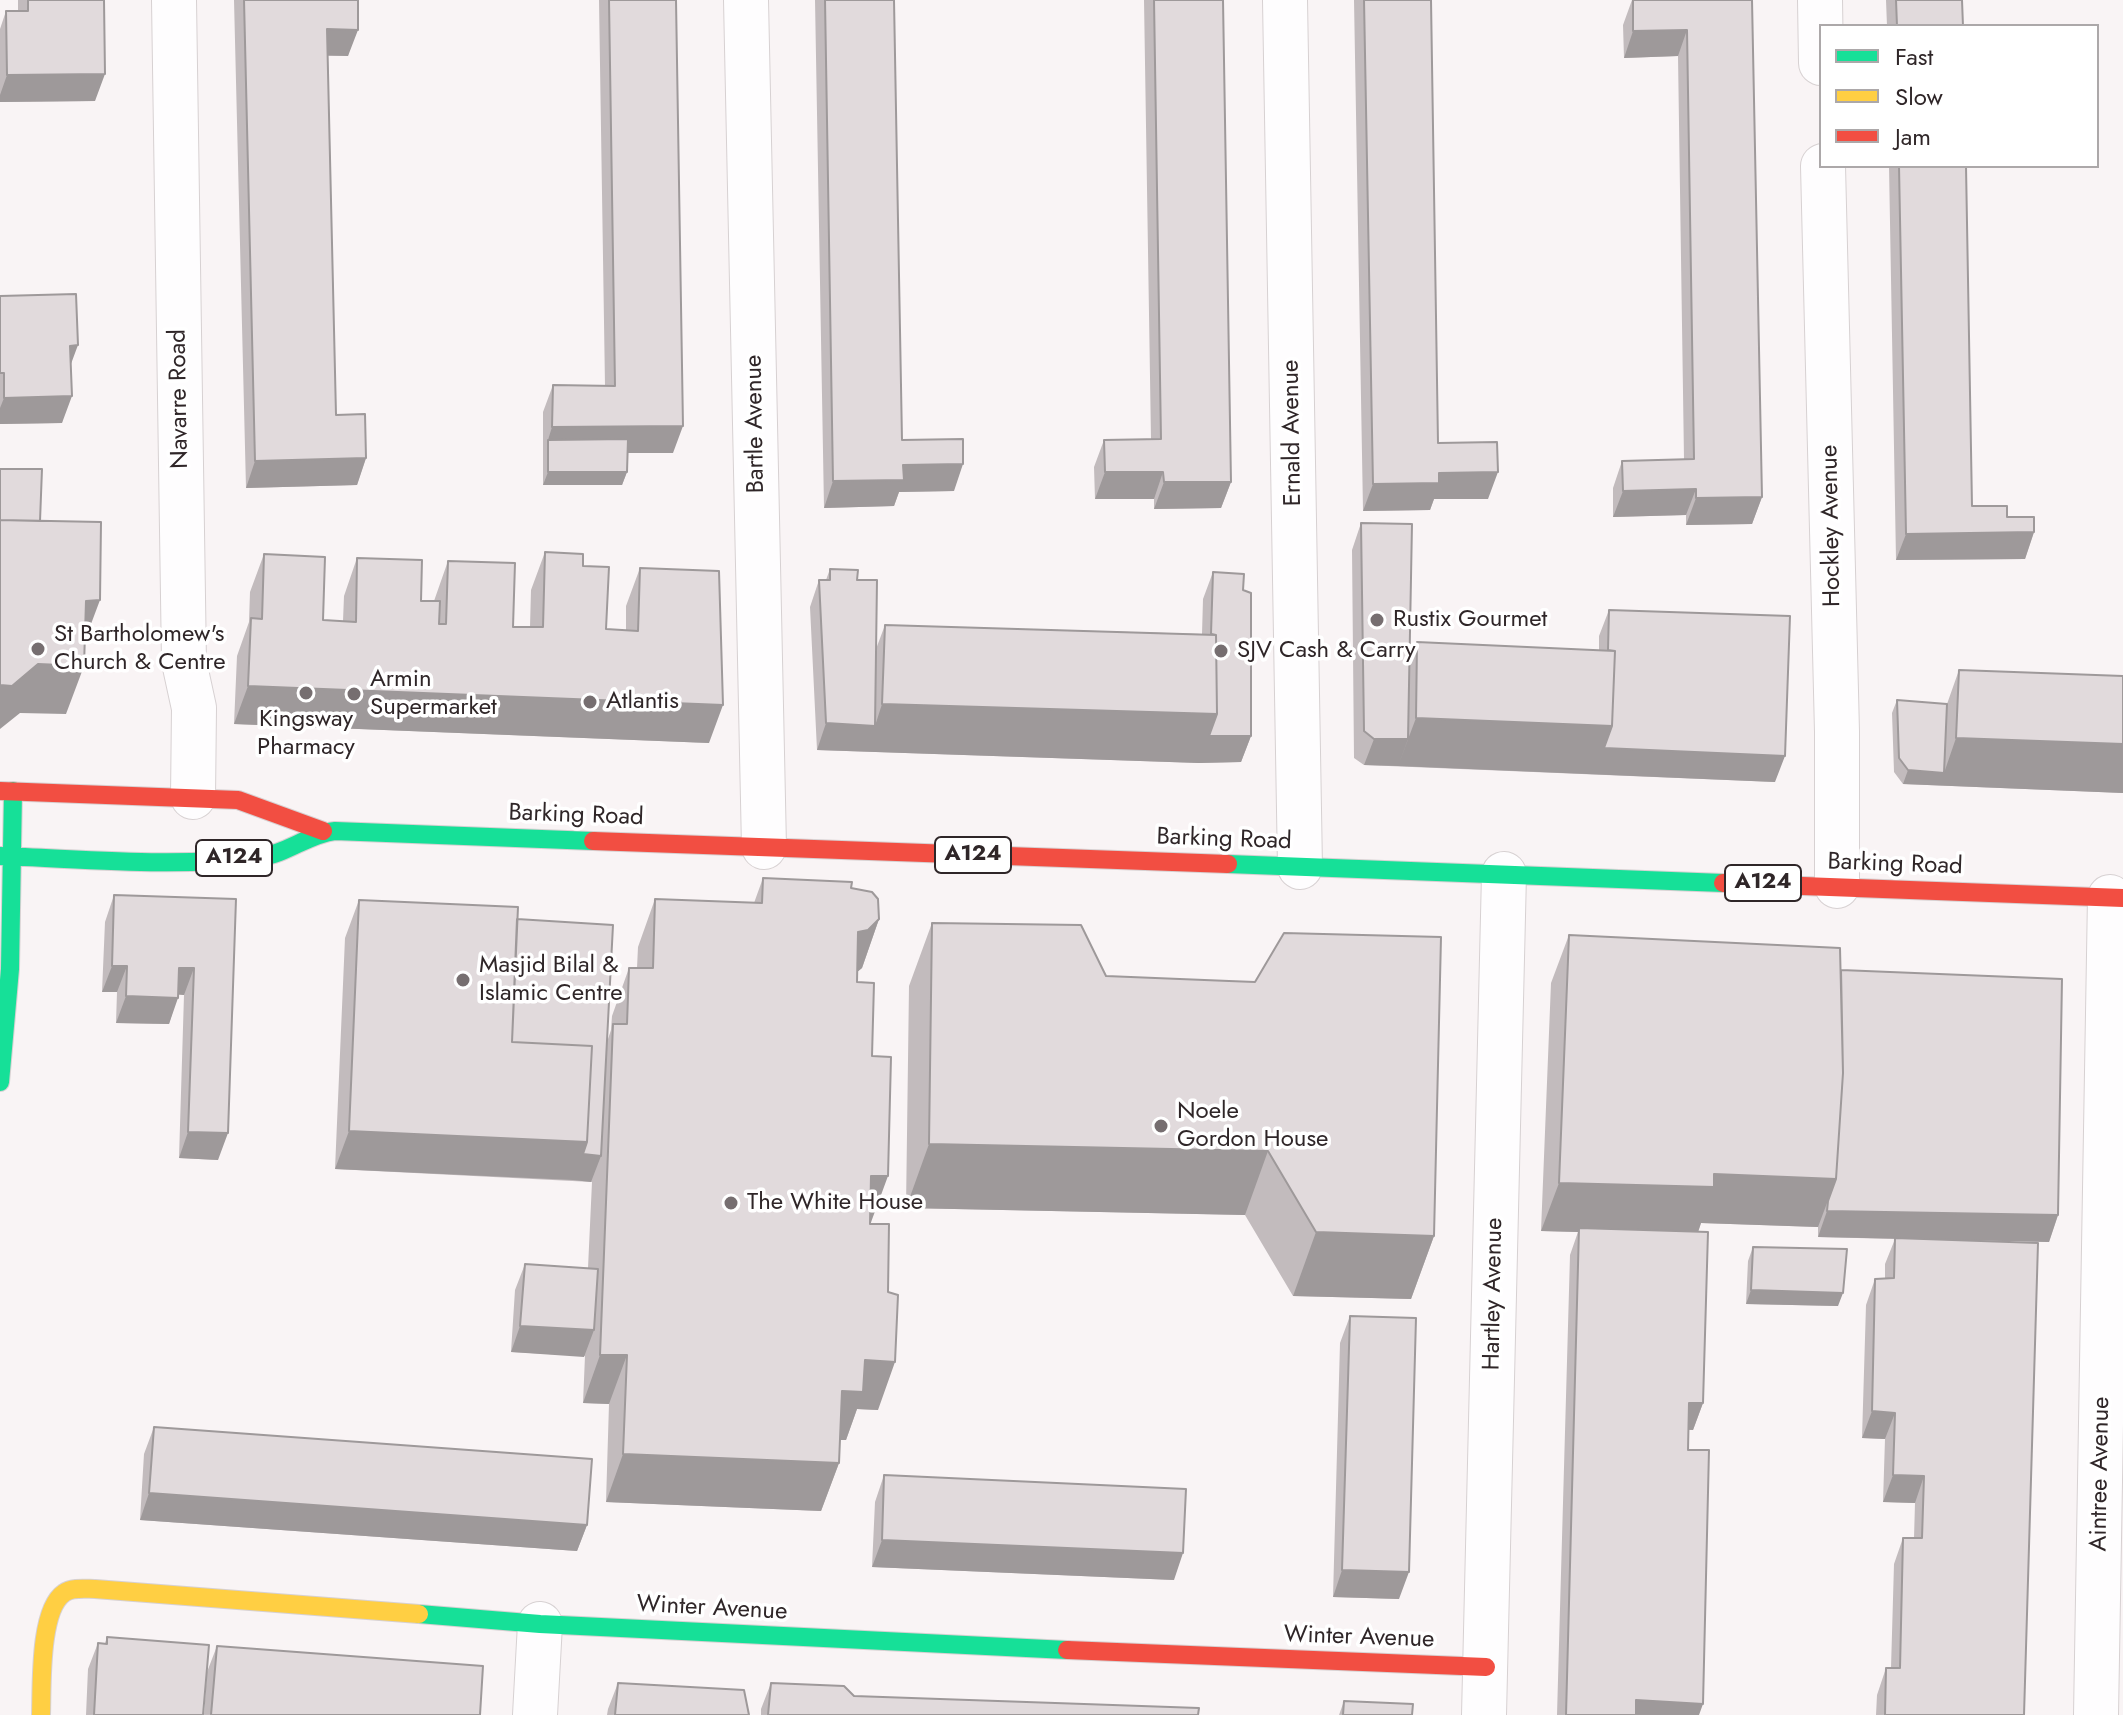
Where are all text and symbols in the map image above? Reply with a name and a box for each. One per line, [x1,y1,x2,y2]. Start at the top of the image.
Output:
legend [1819,24,2099,168]
text: Fast [1895,39,1933,74]
text: Slow [1895,79,1943,114]
text: Jam [1895,119,1931,154]
street label: Navarre Road [164,329,196,469]
street label: Bartle Avenue [740,354,772,494]
street label: Ernald Avenue [1277,359,1309,507]
street label: Hockley Avenue [1816,445,1848,607]
place label: Rustix Gourmet [1393,606,1547,634]
marker: Rustix Gourmet [1368,611,1386,629]
place label: St Bartholomew's Church & Centre [54,621,226,677]
place label: SJV Cash & Carry [1237,637,1416,665]
marker: St Bartholomew's Church & Centre [29,640,47,658]
marker: SJV Cash & Carry [1212,642,1230,660]
place label: Armin Supermarket [370,666,497,722]
marker: Kingsway Pharmacy [297,684,315,702]
marker: Armin Supermarket [345,685,363,703]
place label: Atlantis [606,688,679,716]
marker: Atlantis [581,693,599,711]
place label: Kingsway Pharmacy [257,706,355,762]
street label: Barking Road [508,799,644,833]
street label: Barking Road [1156,823,1292,857]
road number: A124 [935,837,1011,873]
road number: A124 [196,840,272,876]
street label: Barking Road [1827,848,1963,882]
road number: A124 [1725,865,1801,901]
place label: Masjid Bilal & Islamic Centre [479,952,623,1008]
marker: Masjid Bilal & Islamic Centre [454,971,472,989]
place label: Noele Gordon House [1177,1098,1328,1154]
marker: Noele Gordon House [1152,1117,1170,1135]
place label: The White House [747,1189,923,1217]
marker: The White House [722,1194,740,1212]
street label: Hartley Avenue [1478,1217,1510,1371]
street label: Aintree Avenue [2085,1396,2117,1552]
street label: Winter Avenue [636,1591,788,1627]
street label: Winter Avenue [1283,1621,1435,1655]

